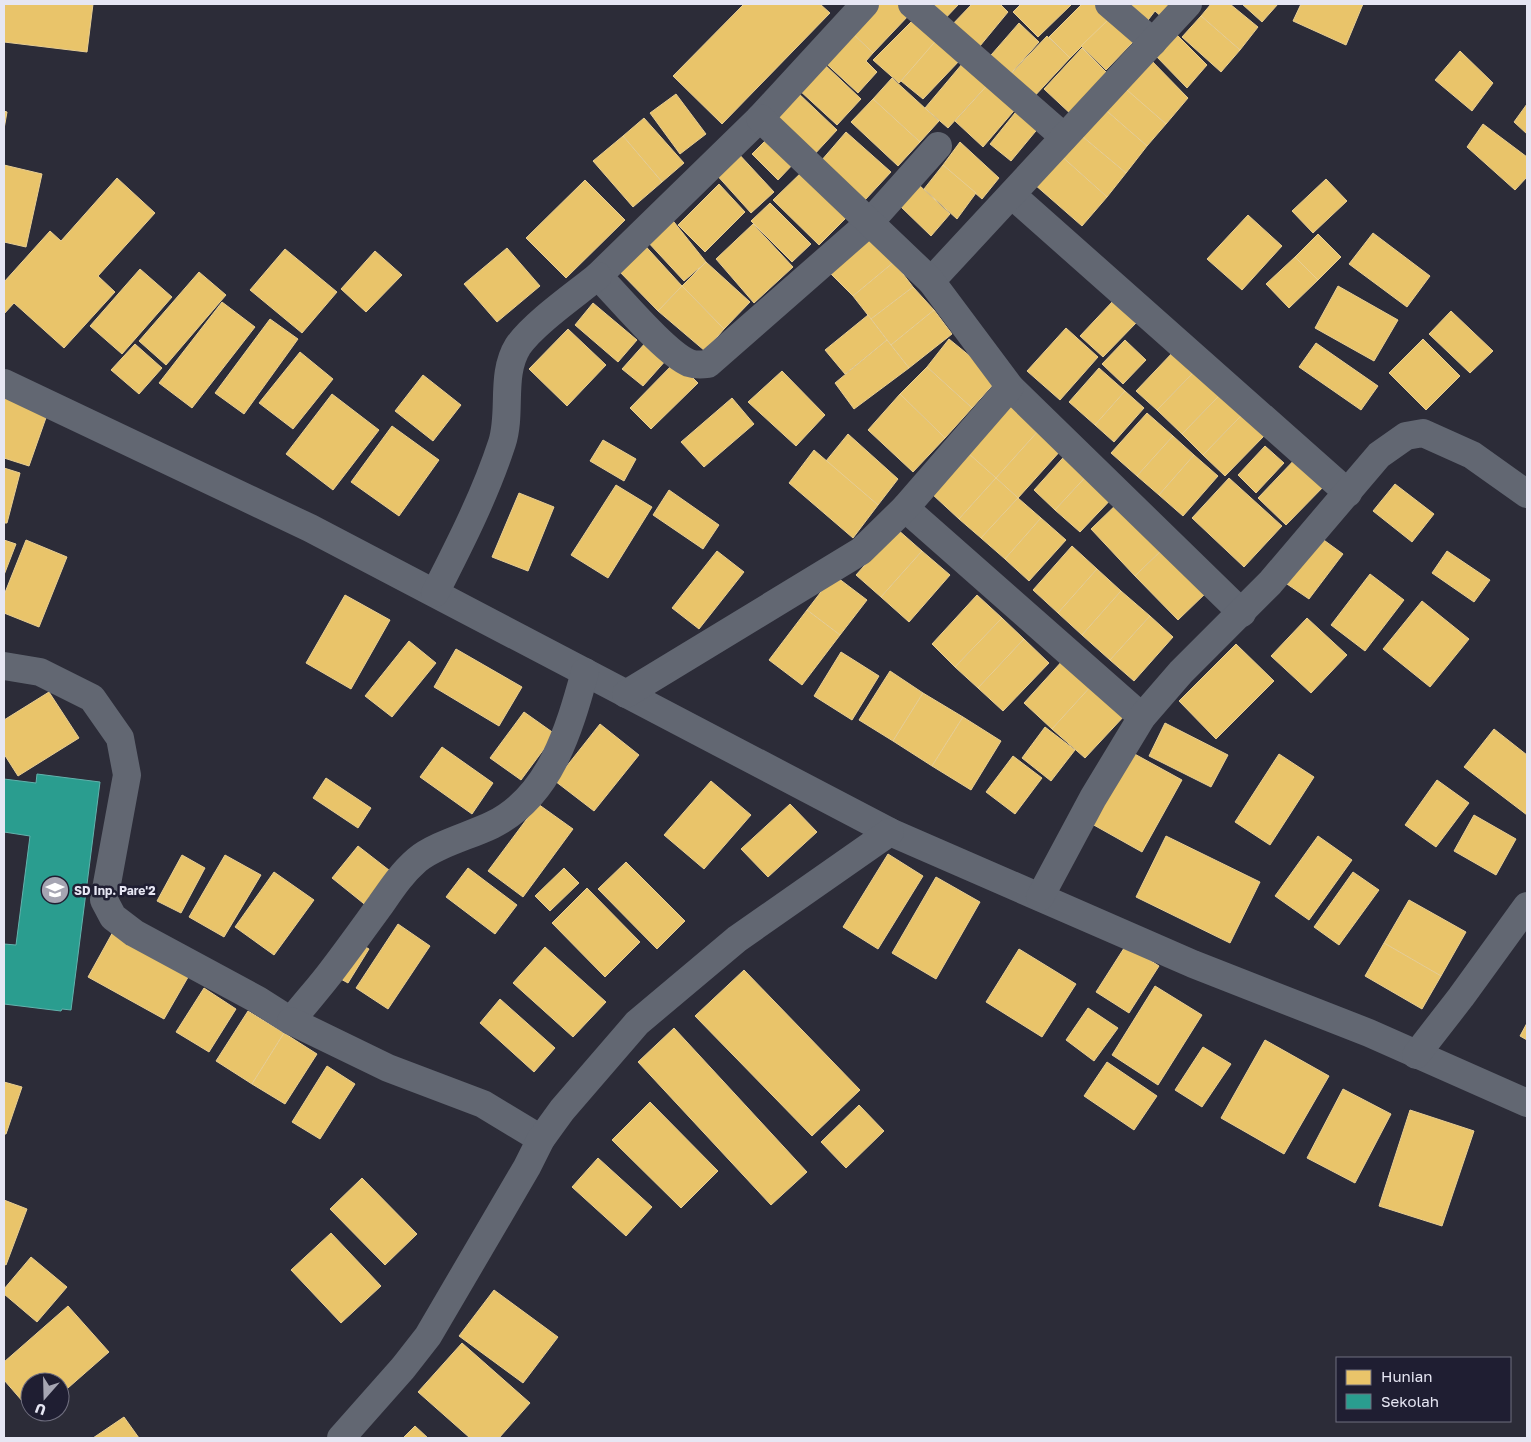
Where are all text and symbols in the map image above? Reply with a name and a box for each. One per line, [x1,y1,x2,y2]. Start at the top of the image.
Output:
school or university icon: SD Inp. Pare'2 [40,875,70,905]
place label: SD Inp. Pare'2 [74,883,155,898]
legend [1336,1357,1511,1422]
text: Hunian [1381,1367,1432,1385]
north arrow [20,1372,70,1422]
text: Sekolah [1381,1392,1439,1410]
text: U [33,1400,48,1419]

